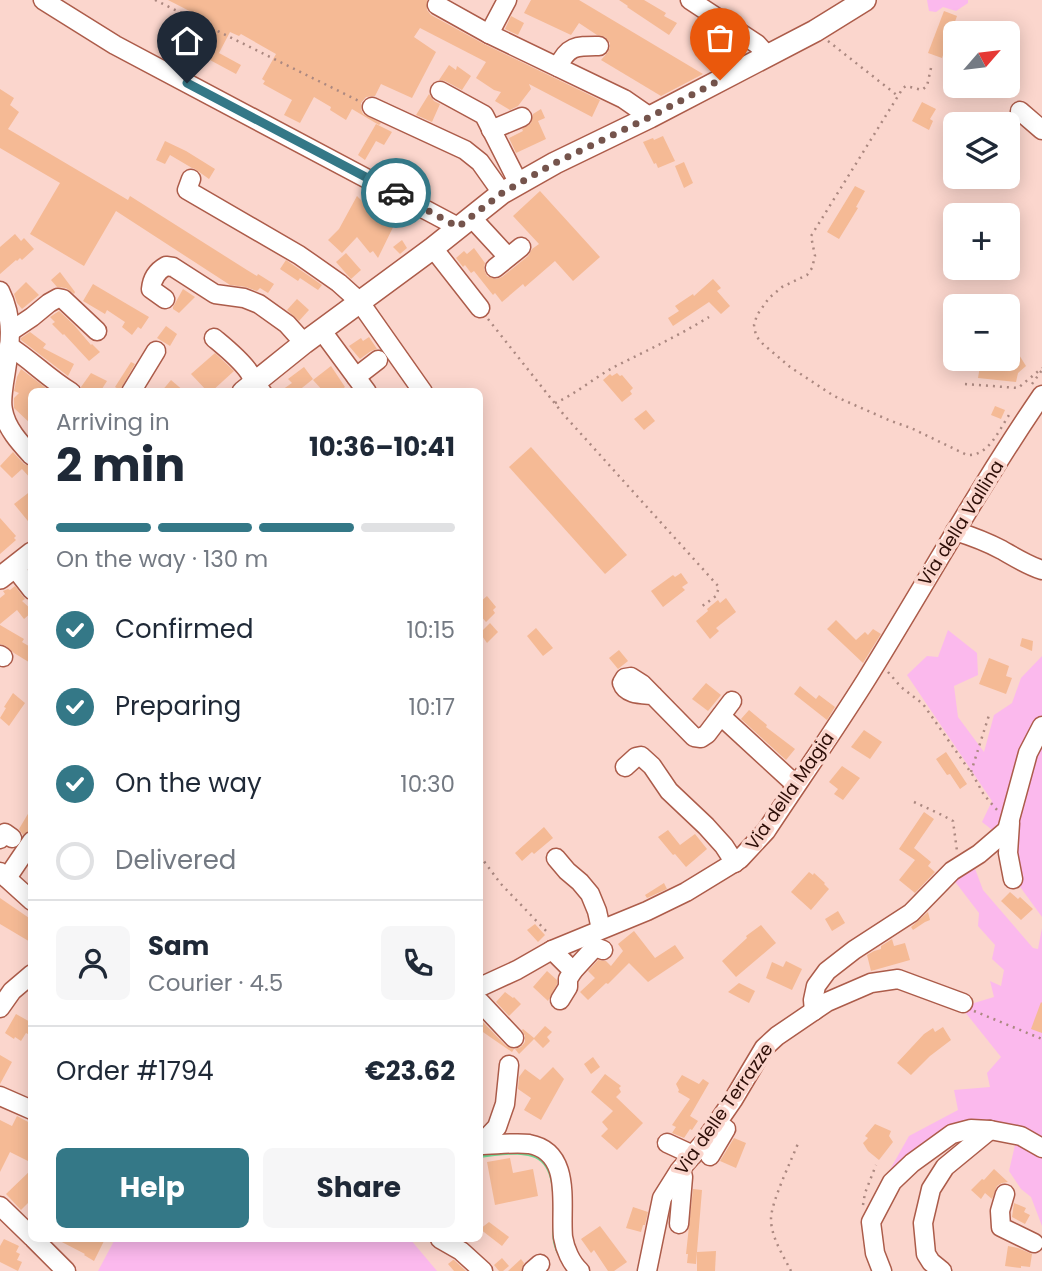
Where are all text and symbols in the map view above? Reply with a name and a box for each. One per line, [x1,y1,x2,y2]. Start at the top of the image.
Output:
pin [690,8,750,80]
pin [157,11,217,83]
icon: bag [701,19,739,57]
north arrow [943,21,1020,98]
map controls [943,21,1020,371]
icon: home [168,22,206,60]
button: layers [943,112,1020,189]
courier [361,158,431,228]
icon: car [377,174,415,212]
button: + [943,203,1020,280]
button: − [943,294,1020,371]
text: Arriving in [56,406,170,438]
text: 10:36–10:41 [309,429,455,465]
text: 2 min [56,433,185,497]
street label: Via della Vallina [912,455,1009,590]
text: On the way · 130 m [56,543,268,575]
icon: check [56,611,94,649]
text: Confirmed [115,611,253,647]
text: 10:15 [406,614,455,646]
icon: check [56,688,94,726]
text: Preparing [115,688,241,724]
text: 10:17 [408,691,455,723]
street label: Via della Magia [739,727,840,855]
icon: check [56,765,94,803]
text: On the way [115,765,262,801]
text: 10:30 [400,768,455,800]
text: Delivered [115,842,236,878]
button: person [56,926,130,1000]
button: phone [381,926,455,1000]
text: Sam [148,928,209,964]
text: Courier · 4.5 [148,967,283,999]
street label: Via delle Terrazze [669,1038,779,1180]
text: Order #1794 [56,1053,214,1089]
text: €23.62 [365,1053,455,1089]
button: Help [56,1148,249,1228]
button: Share [263,1148,455,1228]

